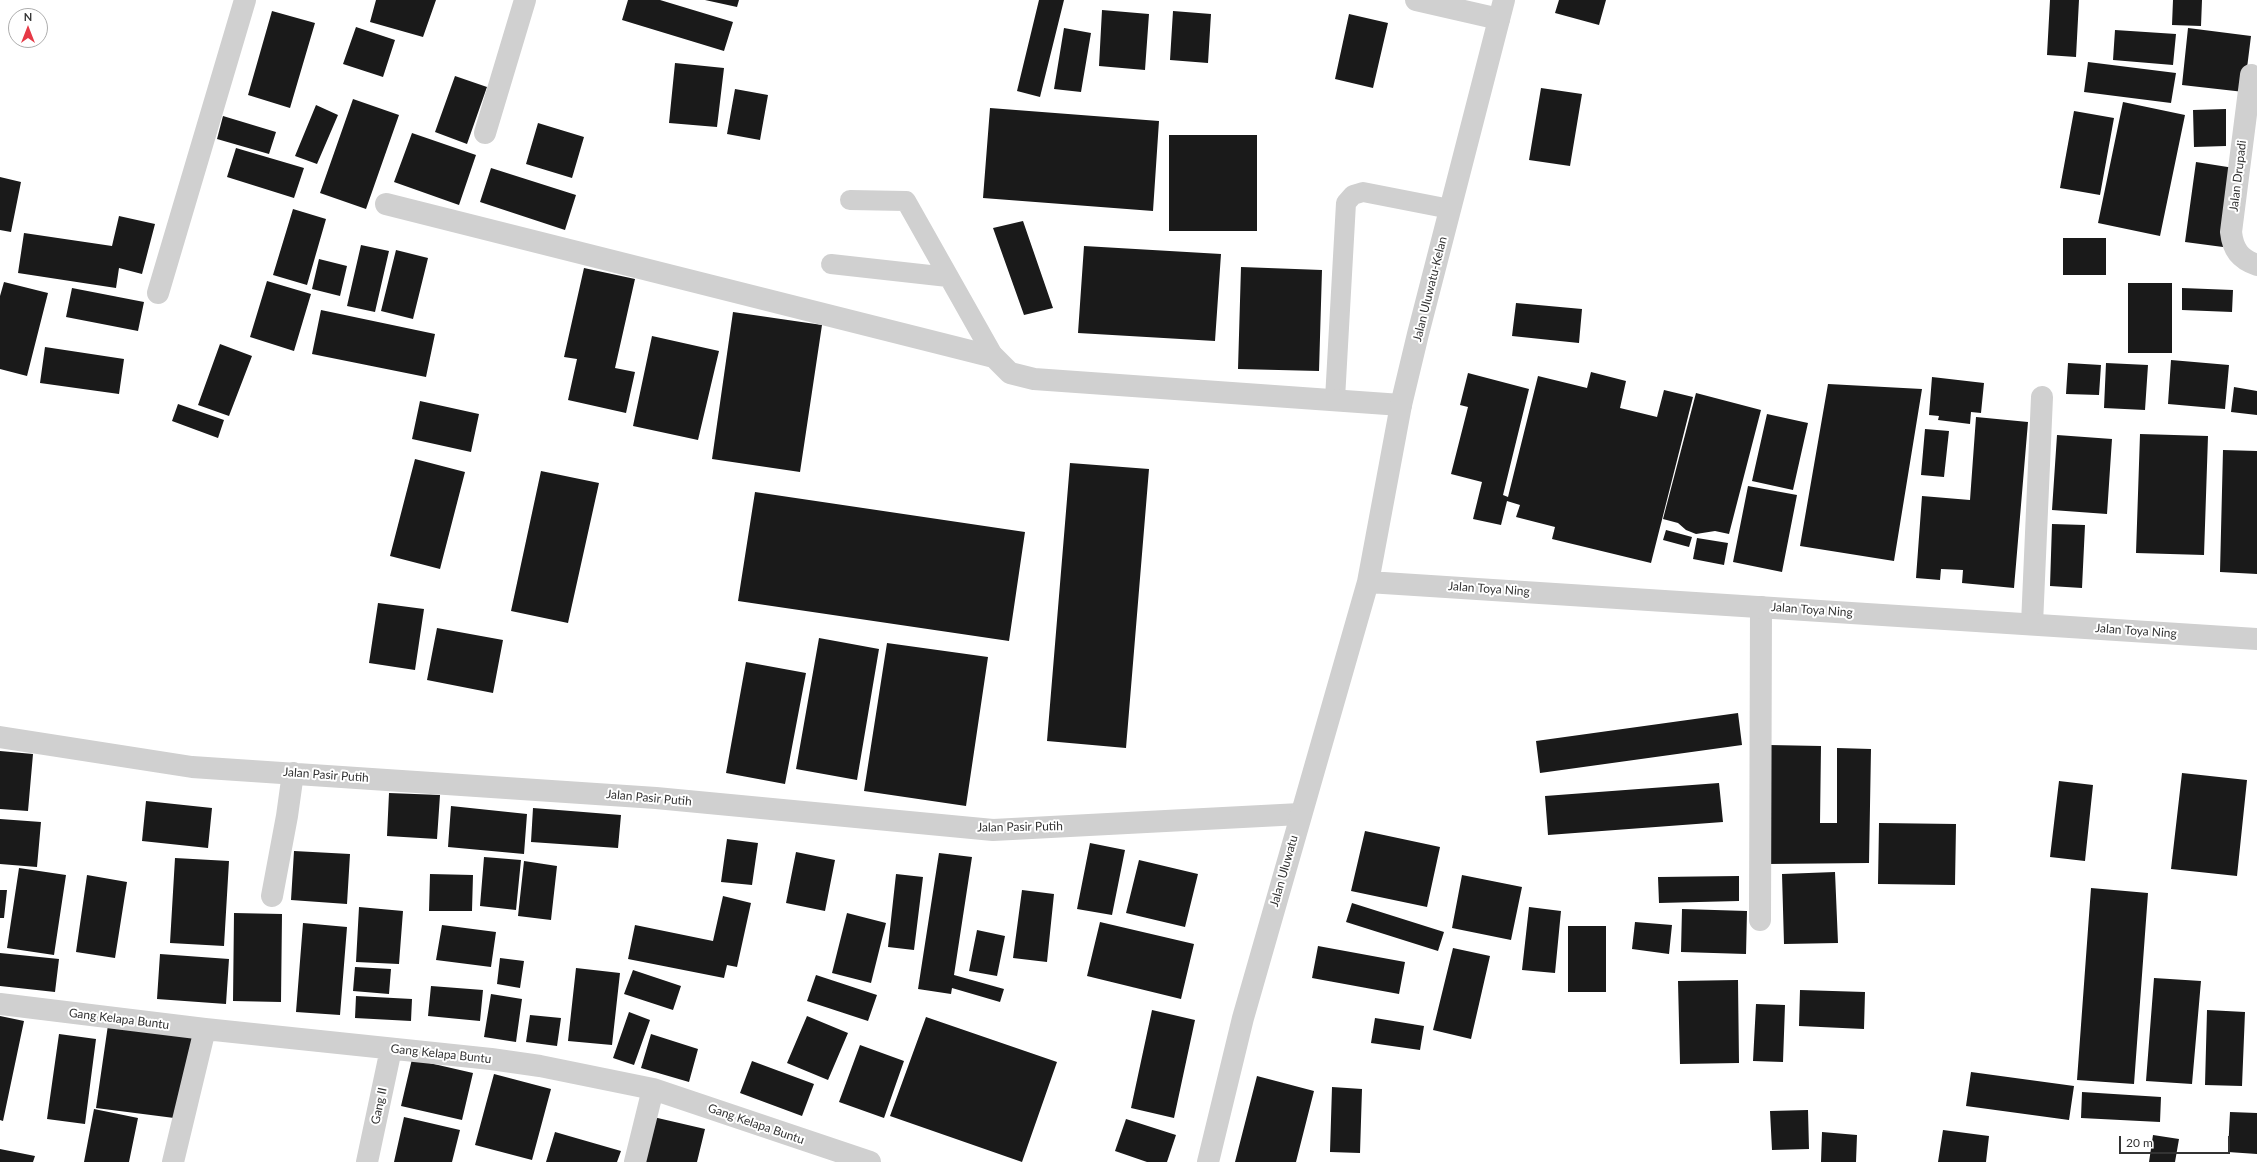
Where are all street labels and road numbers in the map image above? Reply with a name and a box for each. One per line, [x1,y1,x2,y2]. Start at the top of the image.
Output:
street label: Jalan Drupadi [2226,140,2250,212]
street label: Jalan Uluwatu-Kelan [1410,235,1450,343]
street label: Jalan Toya Ning [1448,579,1530,599]
street label: Jalan Toya Ning [1771,600,1853,620]
street label: Jalan Toya Ning [2095,621,2177,641]
street label: Jalan Pasir Putih [283,765,369,785]
street label: Jalan Pasir Putih [606,787,692,809]
street label: Jalan Pasir Putih [977,819,1063,835]
street label: Jalan Uluwatu [1267,834,1301,908]
street label: Gang Kelapa Buntu [68,1006,170,1032]
street label: Gang Kelapa Buntu [390,1042,492,1066]
street label: Gang II [368,1086,390,1126]
street label: Gang Kelapa Buntu [706,1101,806,1147]

